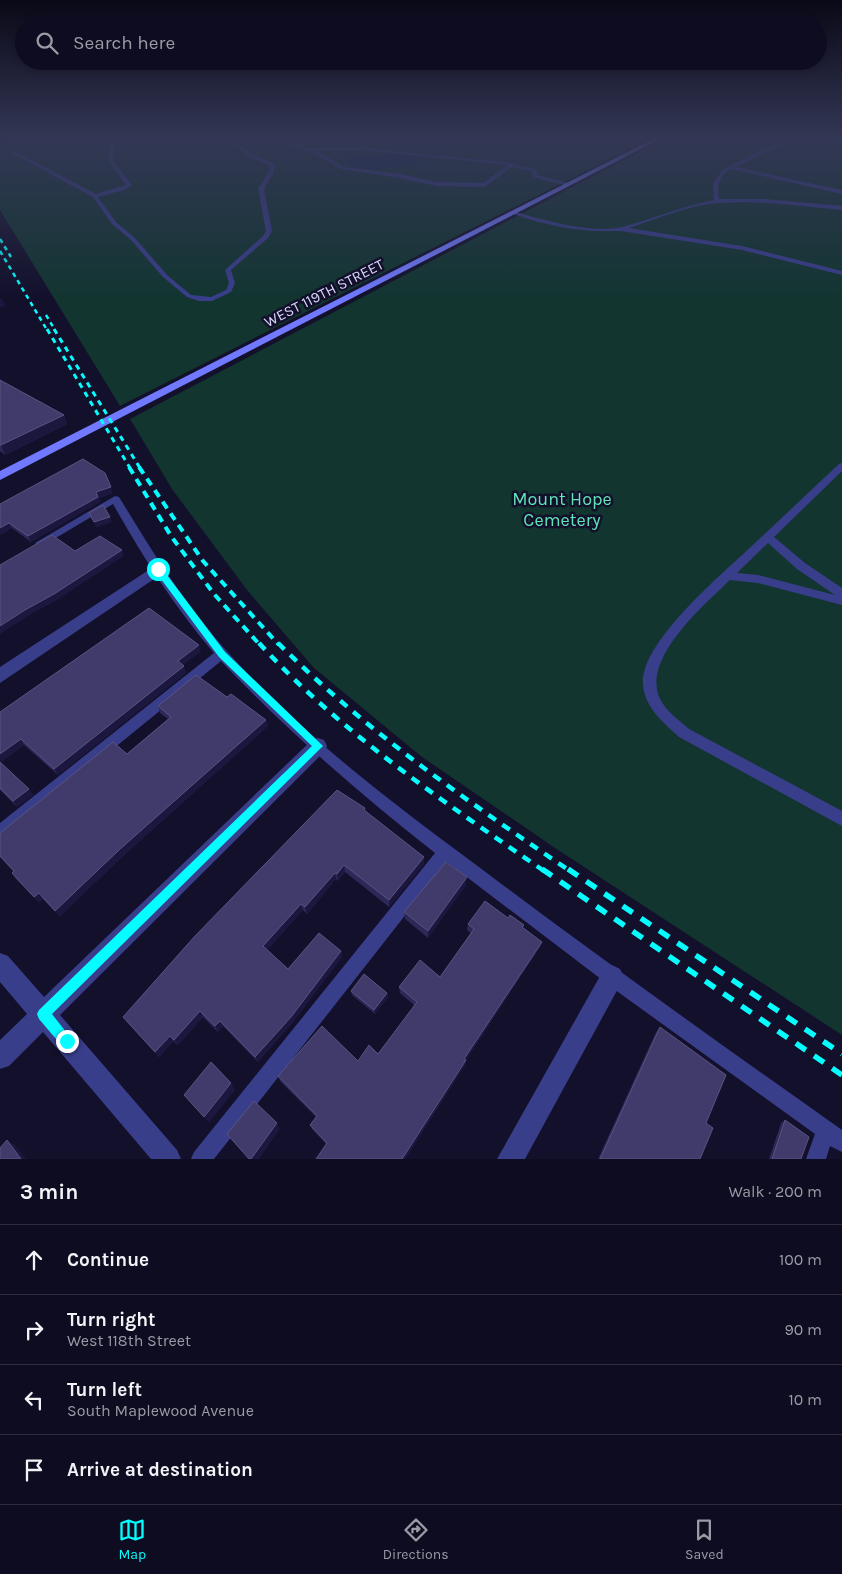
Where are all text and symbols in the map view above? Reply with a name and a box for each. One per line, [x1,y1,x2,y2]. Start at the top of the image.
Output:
search box [15,15,827,70]
icon: search [33,29,61,57]
text: Search here [73,32,175,54]
street label: WEST 119TH STREET [261,255,387,331]
park label: Mount Hope Cemetery [512,488,612,531]
route start [147,558,170,581]
route end [56,1030,79,1053]
text: 3 min [20,1180,78,1204]
text: Walk · 200 m [728,1182,822,1201]
icon: ahead [20,1246,48,1274]
text: Continue [67,1249,149,1271]
text: 100 m [779,1250,822,1269]
text: Turn right [67,1309,156,1331]
icon: right [20,1316,48,1344]
text: 90 m [784,1320,822,1339]
text: West 118th Street [67,1331,191,1350]
text: Turn left [67,1379,142,1401]
icon: left [20,1386,48,1414]
text: 10 m [788,1390,822,1409]
text: South Maplewood Avenue [67,1401,254,1420]
icon: arrive [20,1456,48,1484]
text: Arrive at destination [67,1459,253,1481]
tab: Map [118,1516,146,1563]
tab: Directions [383,1516,449,1563]
tab: Saved [685,1516,724,1563]

